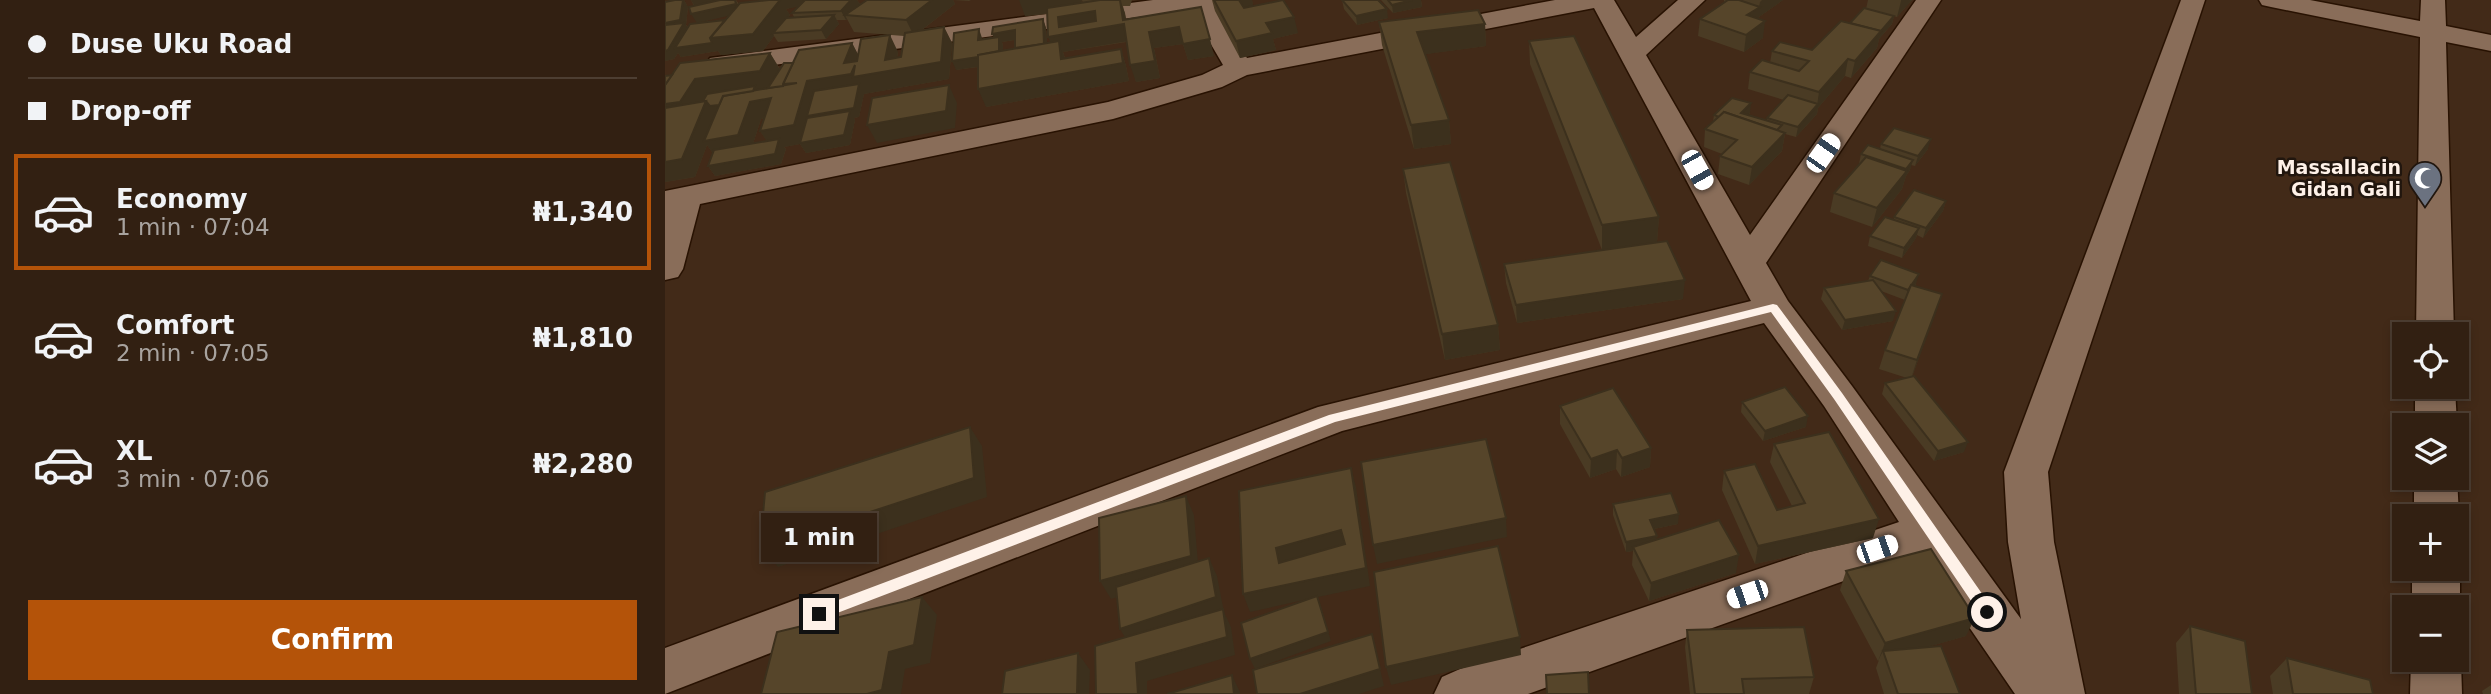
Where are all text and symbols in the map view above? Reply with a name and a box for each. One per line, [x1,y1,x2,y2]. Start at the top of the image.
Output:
text: Duse Uku Road [70,29,292,59]
text: Drop-off [70,96,191,126]
car [1803,130,1844,176]
car [1678,147,1717,193]
place label: Massallacin Gidan Gali [2277,156,2401,200]
mosque icon: Massallacin Gidan Gali [2406,159,2444,208]
icon: car [32,181,95,244]
text: Economy [116,184,247,214]
text: ₦1,340 [533,197,633,227]
text: 1 min · 07:04 [116,214,270,240]
icon: car [32,307,95,370]
text: Comfort [116,310,234,340]
map controls [2392,322,2469,672]
button: locate [2392,322,2469,399]
text: ₦1,810 [533,323,633,353]
text: 2 min · 07:05 [116,340,270,366]
button: layers [2392,413,2469,490]
icon: car [32,433,95,496]
text: XL [116,436,153,466]
text: ₦2,280 [533,449,633,479]
text: 3 min · 07:06 [116,466,270,492]
button: + [2392,504,2469,581]
callout: 1 min [761,512,877,562]
text: 1 min [783,524,855,550]
car [1854,532,1901,566]
car [1724,577,1771,611]
button: − [2392,595,2469,672]
route start [1971,596,2003,628]
route end [803,598,835,630]
button: Confirm [28,600,637,680]

